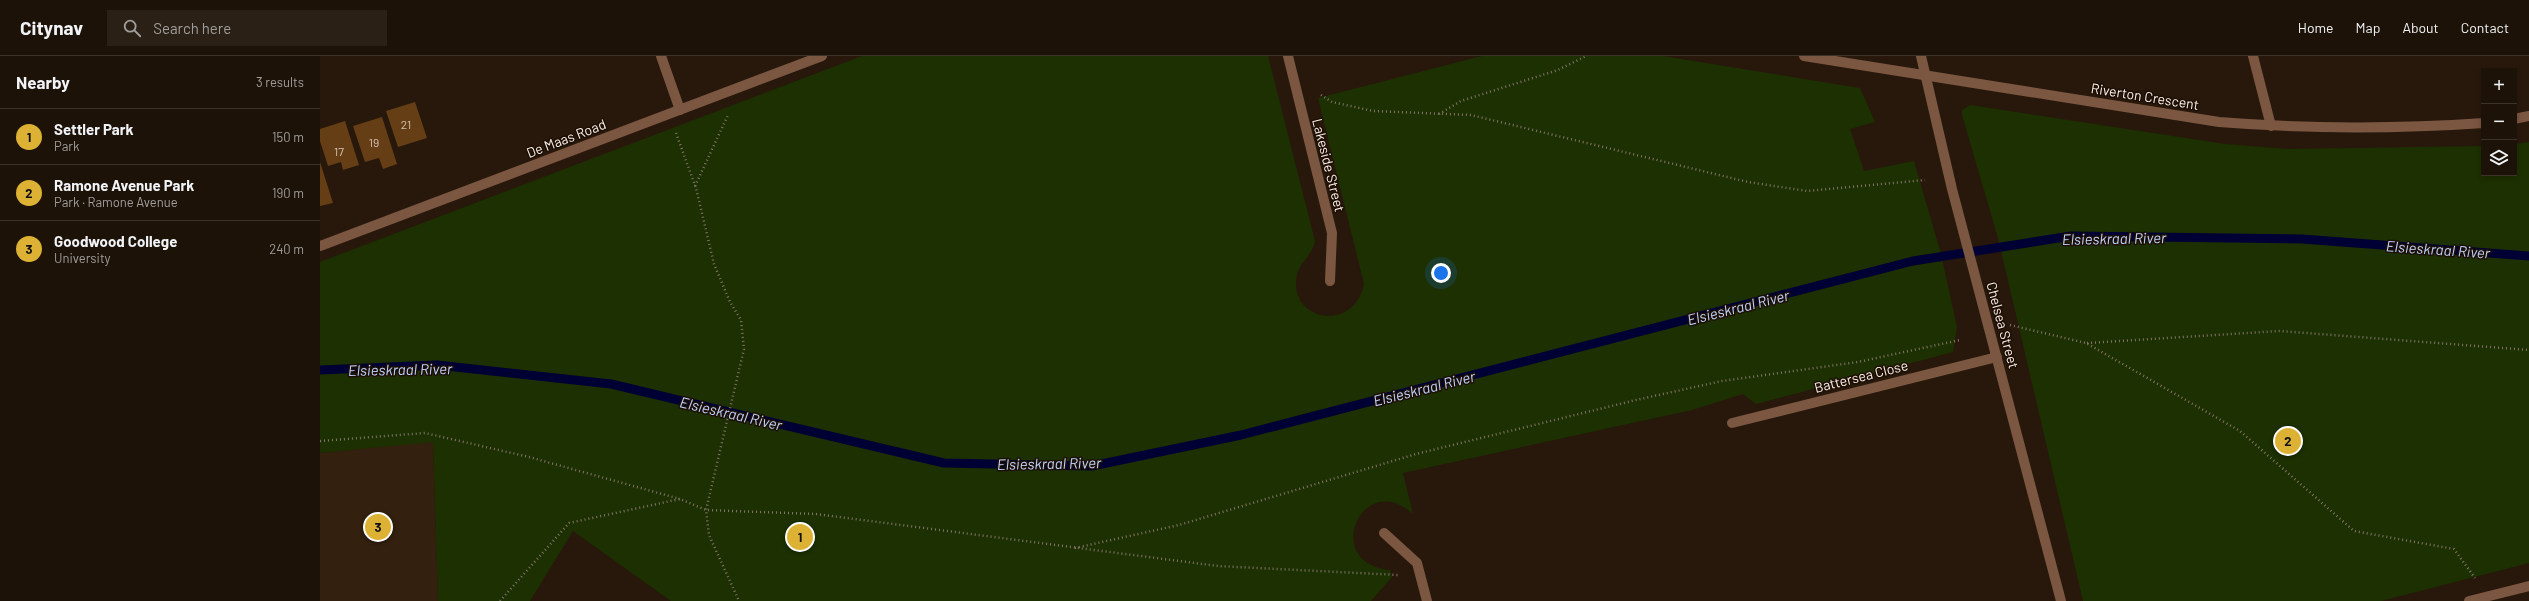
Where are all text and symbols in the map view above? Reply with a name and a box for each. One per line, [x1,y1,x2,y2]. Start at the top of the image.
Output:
search box [107,10,387,46]
text: Citynav [20,16,83,39]
icon: search [121,17,143,39]
text: Search here [153,19,231,37]
text: Home [2298,19,2334,36]
text: Map [2356,19,2380,36]
text: About [2402,19,2439,36]
text: Contact [2461,19,2509,36]
map controls [2481,68,2517,176]
button: + [2481,68,2517,104]
text: Nearby [16,72,70,92]
text: 3 results [256,74,304,90]
street label: Riverton Crescent [2090,79,2200,113]
button: − [2481,104,2517,140]
street label: De Maas Road [524,115,608,161]
house number: 21 [401,117,411,131]
street label: Lakeside Street [1309,117,1349,213]
text: Settler Park [54,120,133,138]
text: 1 [27,129,31,145]
text: 150 m [272,129,304,145]
house number: 19 [369,135,379,149]
text: Park [54,138,80,154]
button: layers [2481,140,2517,176]
house number: 17 [334,144,344,158]
text: Ramone Avenue Park [54,176,194,194]
text: 2 [25,185,33,201]
text: 190 m [272,185,304,201]
text: Park · Ramone Avenue [54,194,178,210]
water label: Elsieskraal River [2062,228,2167,248]
text: Goodwood College [54,232,177,250]
water label: Elsieskraal River [2385,236,2491,262]
text: 3 [25,241,33,257]
text: 240 m [269,241,304,257]
text: University [54,250,111,266]
your location [1431,263,1451,283]
street label: Chelsea Street [1983,280,2023,370]
water label: Elsieskraal River [1685,285,1791,328]
street label: Battersea Close [1812,356,1910,396]
water label: Elsieskraal River [348,359,453,379]
water label: Elsieskraal River [1371,366,1477,409]
water label: Elsieskraal River [678,392,785,434]
pin: 2 [2275,426,2301,456]
water label: Elsieskraal River [997,453,1102,473]
pin: 3 [365,512,391,542]
pin: 1 [787,522,813,552]

